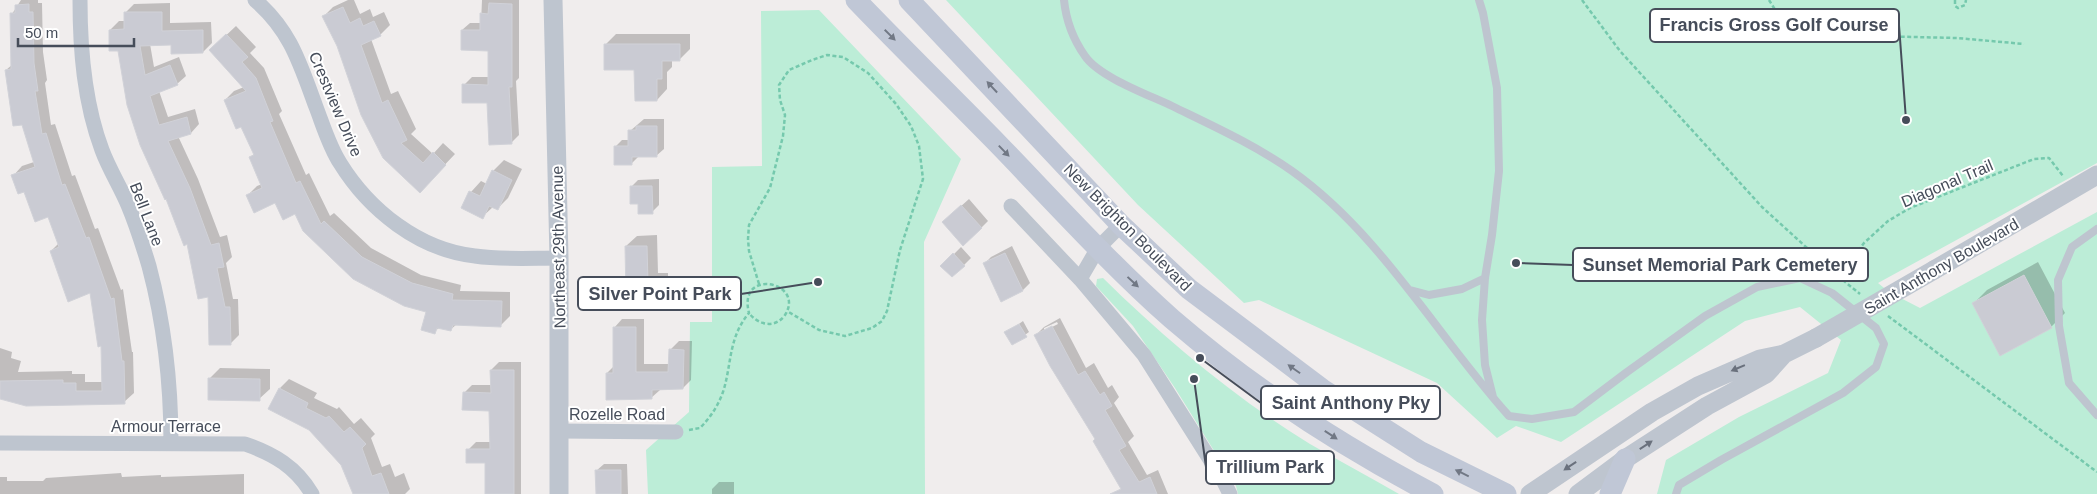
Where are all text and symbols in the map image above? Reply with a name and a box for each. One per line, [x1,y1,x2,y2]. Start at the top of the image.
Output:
callout: Francis Gross Golf Course [1650,9,1899,42]
scale bar [18,15,134,47]
text: Francis Gross Golf Course [1659,15,1889,35]
text: 50 m [25,24,58,41]
one-way arrow [883,29,895,41]
street label: Crestview Drive [306,49,365,159]
one-way arrow [986,82,998,94]
one-way arrow [998,144,1010,156]
street label: Diagonal Trail [1899,157,1996,210]
street label: New Brighton Boulevard [1061,160,1195,294]
street label: Northeast 29th Avenue [549,166,568,328]
street label: Bell Lane [127,180,166,248]
street label: Saint Anthony Boulevard [1861,215,2021,318]
callout: Sunset Memorial Park Cemetery [1573,248,1868,281]
text: Sunset Memorial Park Cemetery [1582,255,1858,275]
one-way arrow [1127,276,1139,288]
callout: Silver Point Park [578,277,741,310]
text: Silver Point Park [588,284,733,304]
one-way arrow [1288,364,1301,374]
one-way arrow [1731,365,1745,373]
callout: Saint Anthony Pky [1261,386,1440,419]
text: Saint Anthony Pky [1272,393,1430,413]
street label: Rozelle Road [569,406,665,423]
street label: Armour Terrace [111,418,221,435]
one-way arrow [1324,430,1337,439]
one-way arrow [1639,440,1653,450]
callout: Trillium Park [1206,451,1334,484]
text: Trillium Park [1216,457,1325,477]
one-way arrow [1563,461,1577,471]
one-way arrow [1455,468,1470,477]

